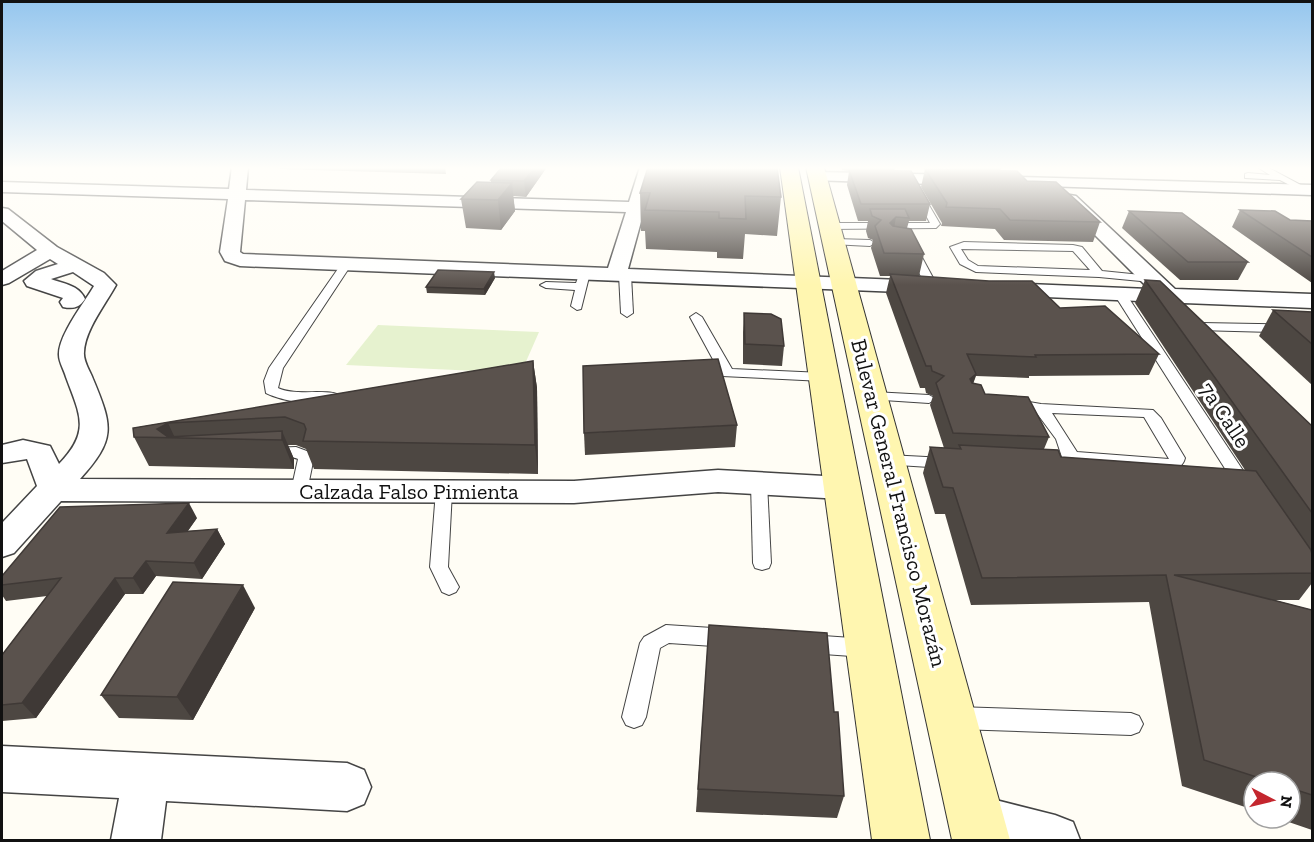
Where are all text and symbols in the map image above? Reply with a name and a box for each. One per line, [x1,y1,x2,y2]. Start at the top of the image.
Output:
street label: Bulevar General Francisco Morazán [845,336,953,670]
street label: 7a Calle [1194,377,1256,453]
street label: Calzada Falso Pimienta [299,478,519,505]
north arrow [1242,770,1302,830]
text: N [1276,795,1297,809]

